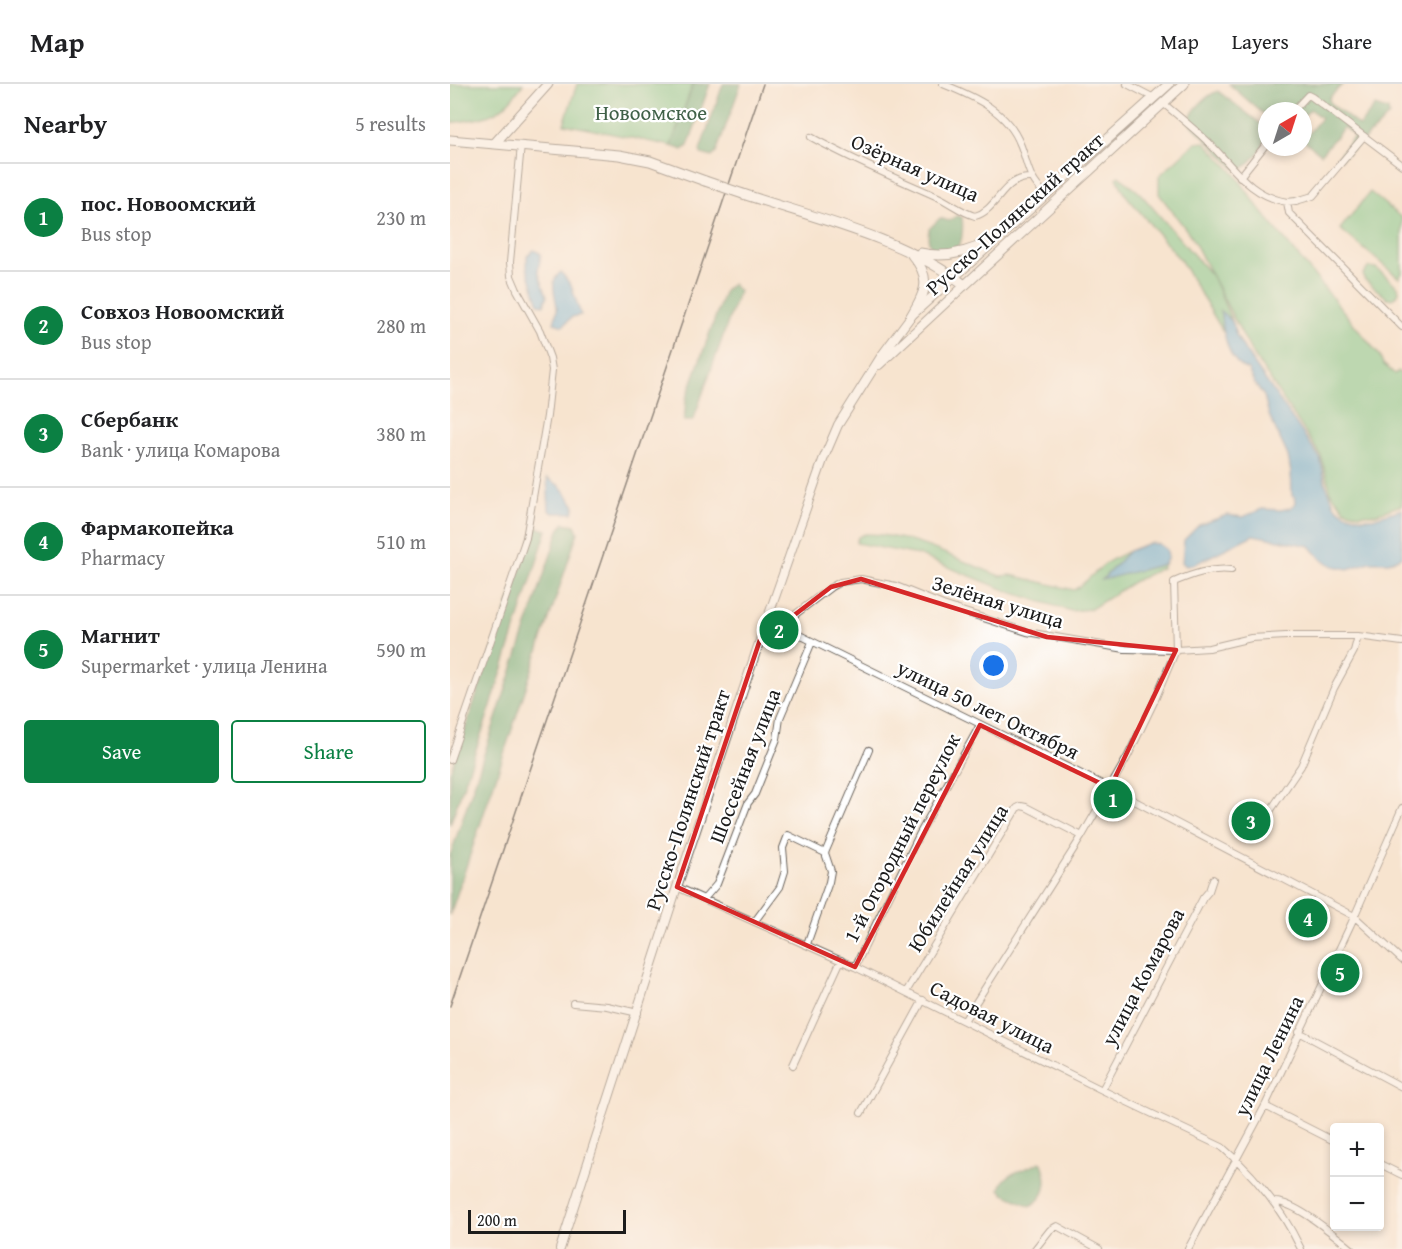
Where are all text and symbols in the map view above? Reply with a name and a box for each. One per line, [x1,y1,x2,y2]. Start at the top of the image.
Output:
text: Map [30,21,84,62]
text: Map [1160,26,1199,57]
text: Layers [1232,26,1289,57]
text: Share [1322,26,1372,57]
park label: Новоомское [595,97,707,128]
north arrow [1258,102,1312,156]
text: Nearby [24,104,107,143]
text: 5 results [355,109,426,138]
street label: Озёрная улица [846,125,984,210]
street label: Русско-Полянский тракт [919,125,1111,302]
text: пос. Новоомский [81,187,256,219]
text: 1 [38,203,49,232]
text: 230 m [376,203,426,232]
text: Bus stop [81,219,152,248]
text: Совхоз Новоомский [81,295,284,327]
text: 2 [38,311,49,340]
text: 280 m [376,311,426,340]
text: Bus stop [81,327,152,356]
text: Сбербанк [81,403,178,435]
text: 3 [38,419,49,448]
text: 380 m [376,419,426,448]
text: Bank · улица Комарова [81,435,280,464]
text: Фармакопейка [81,511,234,543]
text: 4 [38,527,49,556]
text: 510 m [376,527,426,556]
text: Pharmacy [81,543,165,572]
street label: Зелёная улица [928,567,1068,636]
pin: 2 [760,608,798,652]
text: Магнит [81,619,160,651]
text: 5 [38,635,49,664]
text: 590 m [376,635,426,664]
text: Supermarket · улица Ленина [81,651,327,680]
street label: улица 50 лет Октября [891,651,1085,767]
your location [979,651,1008,680]
street label: Шоссейная улица [701,684,788,848]
street label: Русско-Полянский тракт [637,685,738,914]
button: Save [24,720,219,783]
button: Share [231,720,426,783]
street label: 1-й Огородный переулок [835,728,968,948]
pin: 1 [1094,776,1132,822]
street label: Юбилейная улица [900,798,1016,958]
pin: 3 [1232,798,1270,844]
pin: 4 [1288,896,1328,940]
street label: улица Комарова [1093,902,1192,1052]
pin: 5 [1320,950,1360,996]
street label: Садовая улица [925,972,1060,1061]
street label: улица Ленина [1225,990,1311,1123]
map controls [1330,1123,1384,1231]
button: + [1330,1123,1384,1177]
button: − [1330,1177,1384,1231]
scale bar [468,1207,626,1234]
text: 200 m [477,1208,517,1232]

